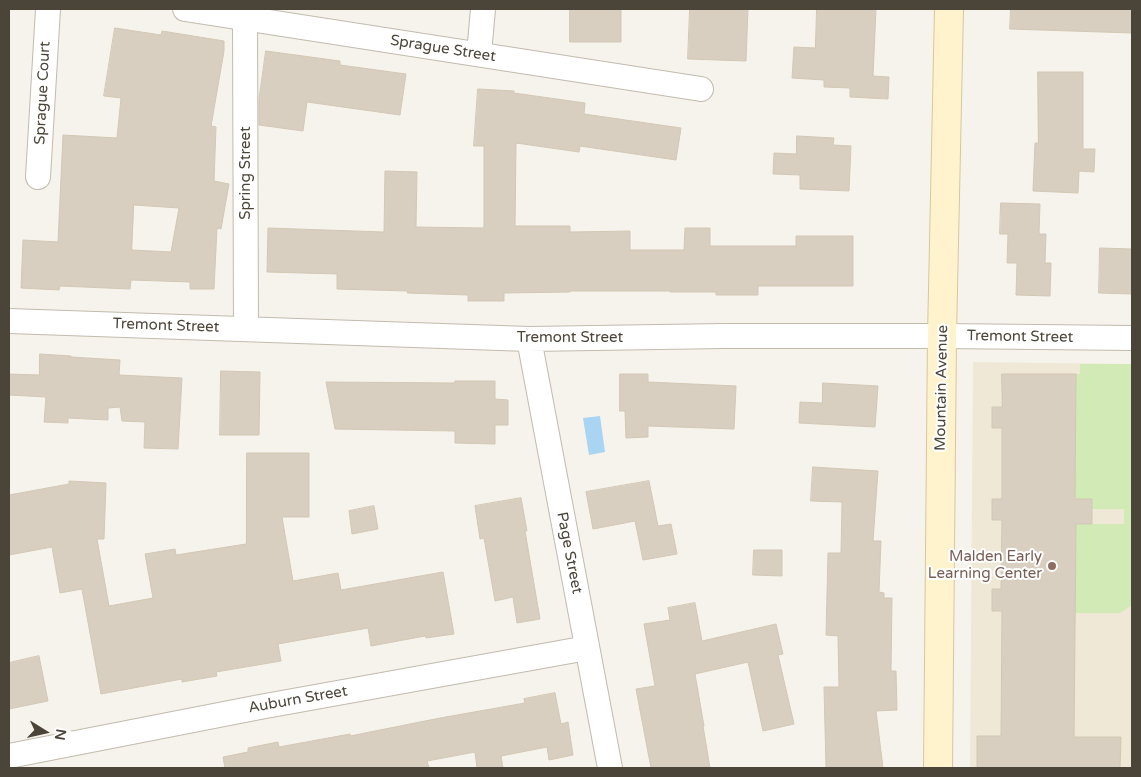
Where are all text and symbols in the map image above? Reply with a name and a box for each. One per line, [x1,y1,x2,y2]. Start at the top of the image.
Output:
street label: Sprague Street [389,32,497,66]
street label: Sprague Court [31,41,55,145]
street label: Spring Street [237,126,255,220]
street label: Tremont Street [112,315,220,337]
street label: Mountain Avenue [932,325,952,451]
street label: Tremont Street [967,327,1073,347]
street label: Tremont Street [517,329,623,347]
street label: Page Street [552,511,586,595]
place label: Malden Early Learning Center [928,548,1042,583]
marker: Malden Early Learning Center [1046,560,1058,572]
street label: Auburn Street [247,682,349,718]
north arrow [20,707,70,757]
text: N [51,728,70,742]

